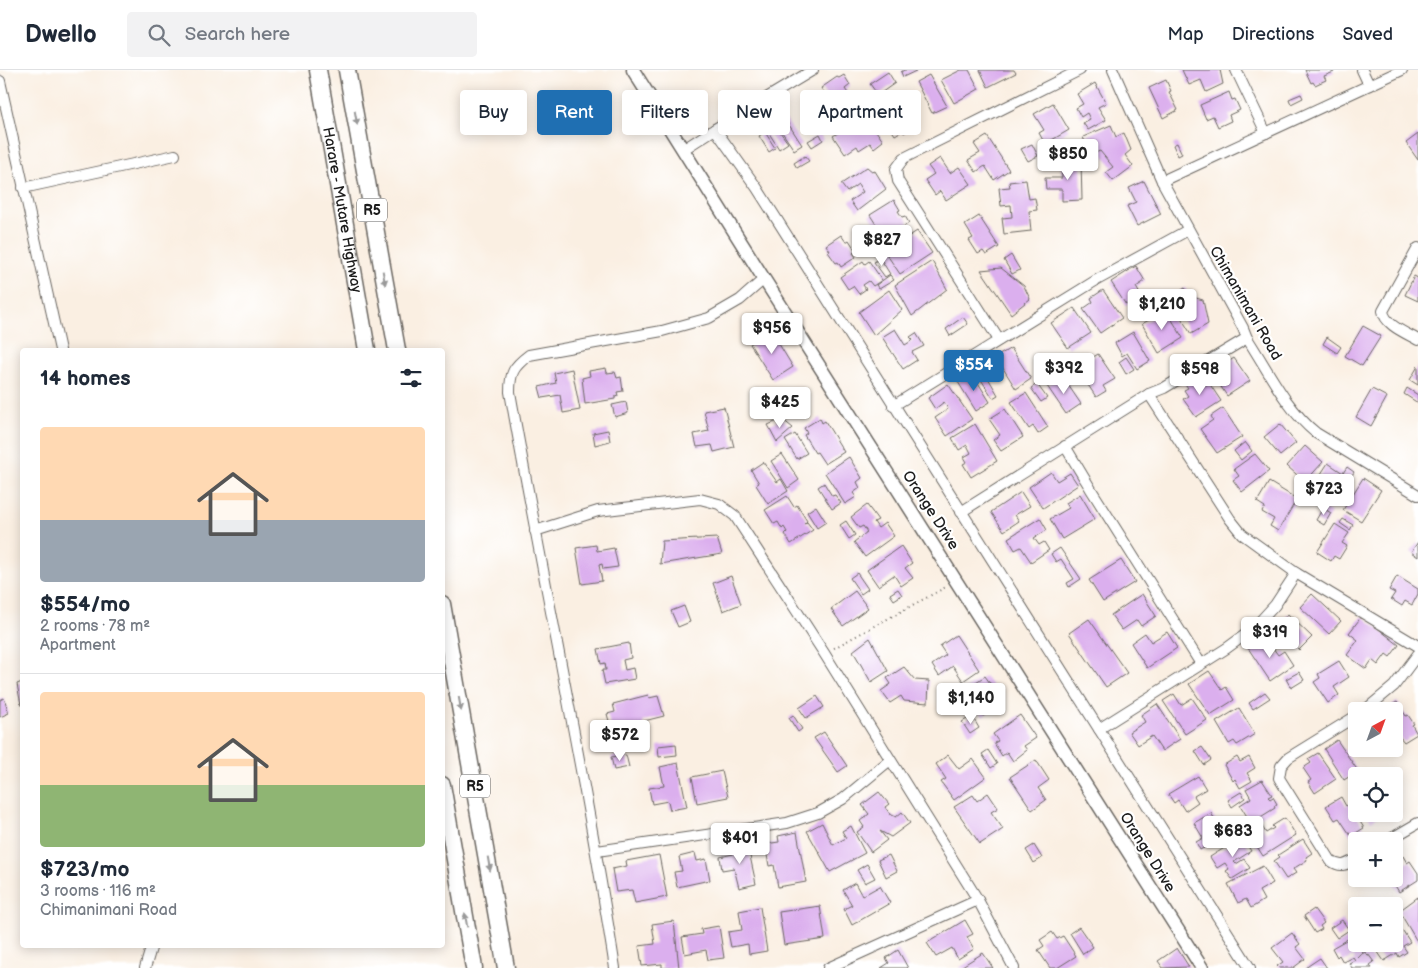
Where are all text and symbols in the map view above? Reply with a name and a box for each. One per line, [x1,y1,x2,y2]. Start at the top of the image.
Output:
search box [127,12,477,57]
text: Dwello [25,20,97,49]
icon: search [145,21,173,49]
text: Search here [185,23,290,46]
text: Map [1168,24,1204,45]
text: Directions [1232,24,1314,45]
text: Saved [1342,24,1393,45]
chip: Buy [460,90,527,135]
chip: Rent [537,90,612,135]
chip: Filters [622,90,708,135]
chip: New [718,90,790,135]
chip: Apartment [800,90,921,135]
one-way arrow [352,110,360,126]
street label: Harare - Mutare Highway [318,125,366,295]
pin: $850 [1038,138,1098,181]
text: $850 [1048,145,1088,164]
road number: R5 [357,198,387,222]
pin: $827 [852,224,912,267]
text: $827 [863,231,901,250]
street label: Chimanimani Road [1205,243,1286,364]
one-way arrow [381,270,389,286]
pin: $1,210 [1121,288,1203,331]
text: $1,210 [1139,295,1185,314]
pin: $956 [742,312,802,355]
text: $956 [753,319,791,338]
pin: $554 [944,350,1004,392]
pin: $392 [1034,352,1094,395]
pin: $598 [1170,354,1230,396]
text: $554 [955,356,993,375]
text: $392 [1045,359,1083,378]
text: $598 [1181,360,1219,379]
icon: filters [397,364,425,392]
text: 14 homes [40,366,131,391]
pin: $425 [750,386,810,429]
text: $425 [761,393,799,412]
icon: home [188,459,278,549]
street label: Orange Drive [898,467,963,553]
pin: $723 [1294,474,1354,516]
text: $723 [1305,480,1343,499]
text: $554/mo [40,592,130,617]
pin: $319 [1240,616,1300,659]
text: 2 rooms · 78 m² [40,617,150,636]
text: $319 [1252,623,1288,642]
text: Apartment [40,636,116,655]
pin: $1,140 [930,682,1012,725]
text: $1,140 [948,689,994,708]
one-way arrow [457,696,465,712]
north arrow [1348,702,1402,758]
map controls [1348,702,1403,952]
pin: $572 [590,720,650,762]
icon: home [188,725,278,815]
text: $572 [601,726,639,745]
button: locate [1348,767,1403,822]
road number: R5 [460,774,490,798]
street label: Orange Drive [1116,809,1180,896]
pin: $683 [1203,816,1263,858]
pin: $401 [710,822,770,865]
text: $683 [1213,822,1253,841]
text: $401 [722,829,758,848]
button: + [1348,832,1403,887]
one-way arrow [485,856,493,872]
text: $723/mo [40,857,129,882]
text: 3 rooms · 116 m² [40,882,156,901]
button: − [1348,897,1403,952]
text: Chimanimani Road [40,901,177,920]
one-way arrow [461,912,469,928]

